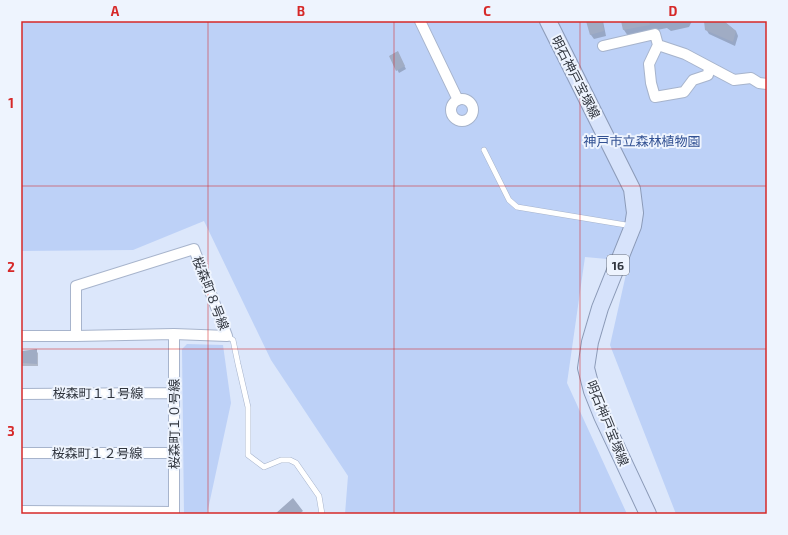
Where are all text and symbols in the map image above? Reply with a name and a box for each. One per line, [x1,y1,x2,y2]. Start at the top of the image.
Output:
text: A [111,3,120,19]
text: B [297,3,305,19]
text: C [483,3,491,19]
text: D [669,3,678,19]
street label: 明石神戸宝塚線 [548,33,604,121]
text: 1 [8,95,14,111]
park label: 神戸市立森林植物園 [583,133,701,149]
street label: 桜森町８号線 [190,254,232,332]
road number: 16 [607,255,629,275]
text: 2 [7,259,15,275]
street label: 桜森町１０号線 [166,378,182,470]
street label: 明石神戸宝塚線 [584,378,632,468]
street label: 桜森町１１号線 [52,385,144,401]
text: 3 [7,423,15,439]
street label: 桜森町１２号線 [51,445,143,461]

